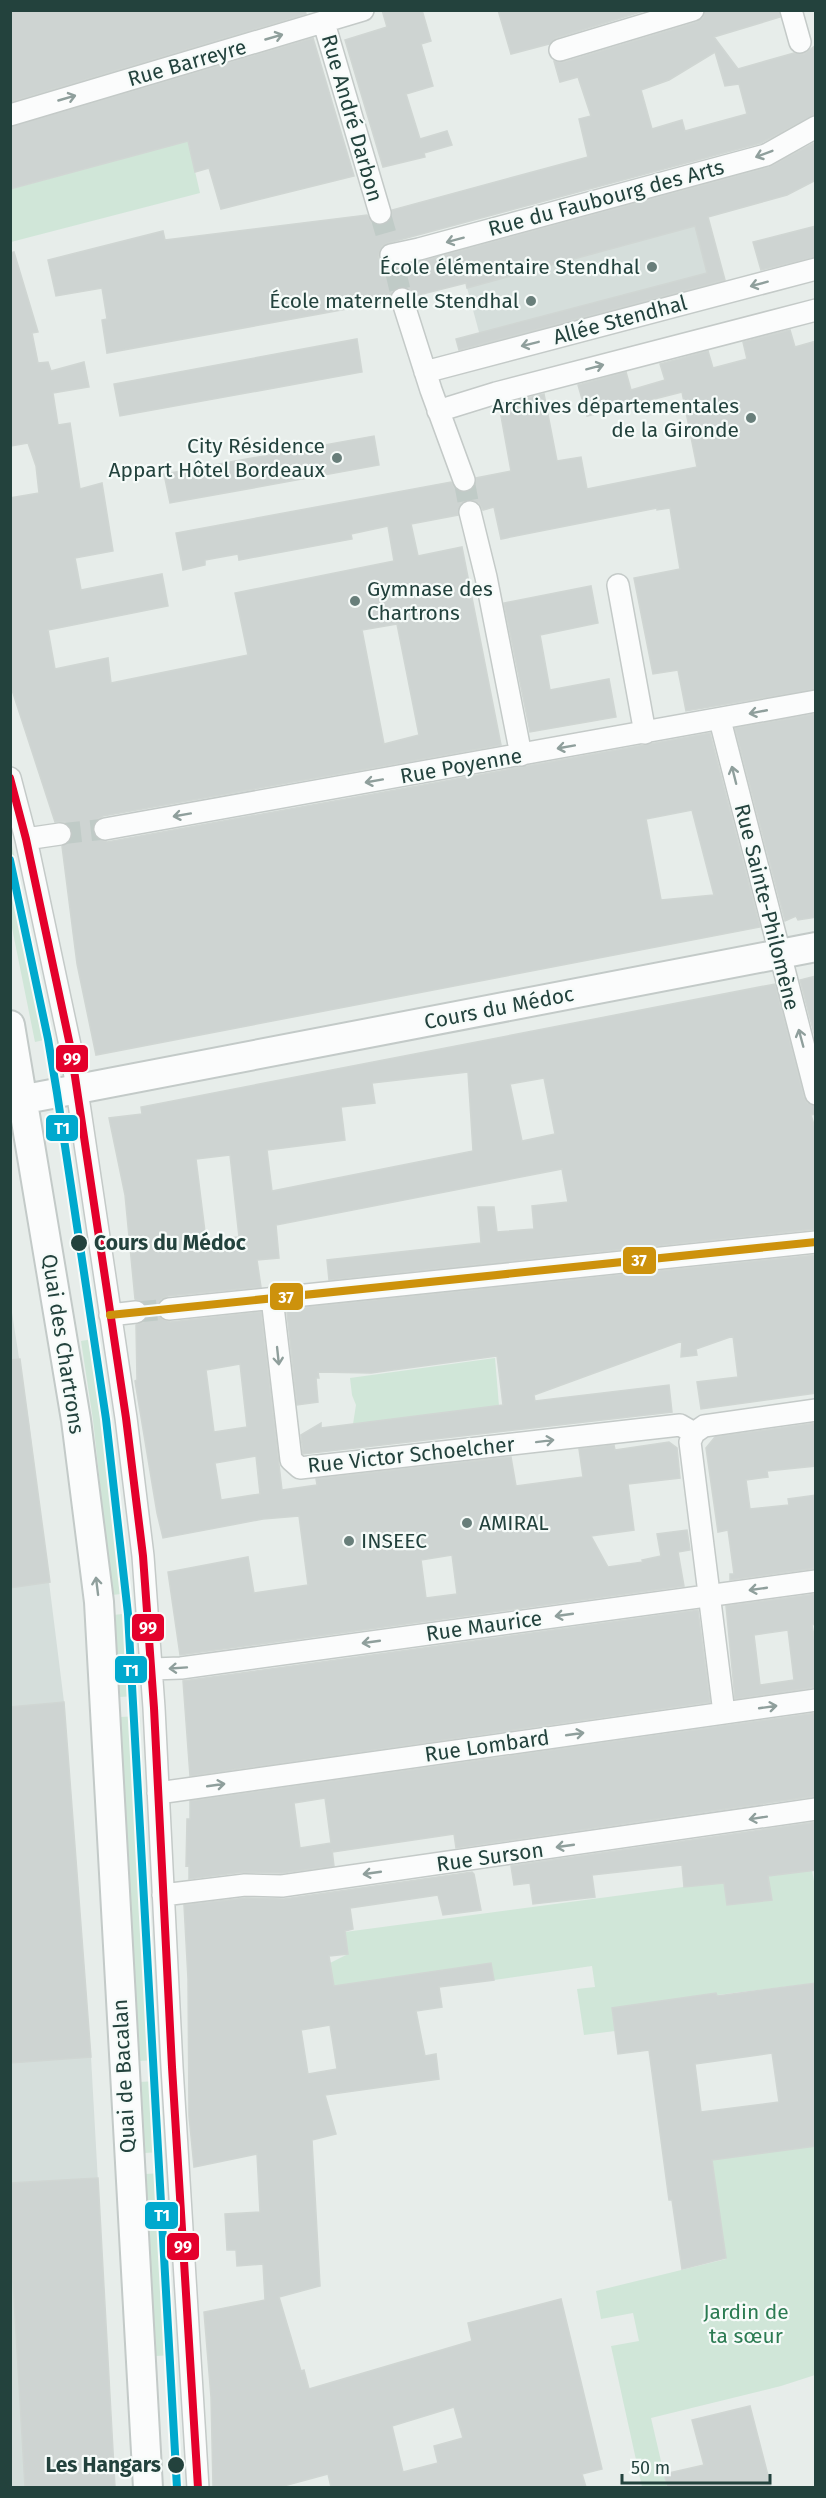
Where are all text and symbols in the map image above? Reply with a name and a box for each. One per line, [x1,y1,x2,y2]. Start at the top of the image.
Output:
one-way arrow [264,31,283,42]
street label: Rue André Darbon [316,31,388,205]
street label: Rue Barreyre [125,34,249,92]
one-way arrow [57,92,76,103]
one-way arrow [755,149,774,160]
street label: Rue du Faubourg des Arts [485,154,727,242]
one-way arrow [446,234,465,246]
place label: École élémentaire Stendhal [380,254,640,280]
marker: École élémentaire Stendhal [645,260,659,274]
one-way arrow [750,278,769,290]
place label: École maternelle Stendhal [269,288,519,314]
street label: Allée Stendhal [550,290,690,350]
marker: École maternelle Stendhal [524,294,538,308]
one-way arrow [520,338,539,350]
one-way arrow [586,361,605,372]
place label: Archives départementales de la Gironde [492,393,739,443]
marker: Archives départementales de la Gironde [744,411,758,425]
place label: City Résidence Appart Hôtel Bordeaux [108,433,326,483]
marker: City Résidence Appart Hôtel Bordeaux [330,451,344,465]
place label: Gymnase des Chartrons [367,576,493,626]
marker: Gymnase des Chartrons [348,594,362,608]
one-way arrow [749,707,768,718]
street label: Rue Poyenne [398,742,524,790]
one-way arrow [557,742,576,753]
one-way arrow [728,766,739,785]
one-way arrow [365,776,385,787]
street label: Rue Sainte-Philomène [729,801,805,1013]
one-way arrow [173,810,192,821]
street label: Cours du Médoc [422,981,576,1035]
one-way arrow [794,1028,806,1047]
line badge: 99 [55,1044,89,1073]
text: 99 [63,1049,81,1068]
line badge: T1 [45,1114,79,1142]
text: T1 [54,1119,70,1138]
place label: Cours du Médoc [94,1230,246,1256]
marker: Cours du Médoc [69,1233,89,1253]
line badge: 37 [622,1246,657,1275]
text: 37 [630,1251,647,1270]
street label: Quai des Chartrons [36,1252,90,1436]
line badge: 37 [269,1282,304,1311]
text: 37 [277,1288,294,1307]
one-way arrow [273,1346,284,1366]
street label: Rue Victor Schoelcher [306,1431,516,1479]
one-way arrow [534,1435,554,1446]
place label: AMIRAL [479,1510,549,1536]
marker: AMIRAL [460,1516,474,1530]
place label: INSEEC [361,1528,427,1554]
marker: INSEEC [342,1534,356,1548]
one-way arrow [91,1577,102,1596]
one-way arrow [748,1584,768,1595]
street label: Rue Maurice [424,1605,544,1647]
one-way arrow [555,1610,575,1621]
line badge: 99 [131,1613,165,1642]
text: 99 [139,1618,157,1637]
one-way arrow [362,1636,381,1647]
line badge: T1 [114,1655,148,1684]
text: T1 [123,1661,139,1680]
one-way arrow [168,1663,188,1674]
one-way arrow [758,1701,778,1712]
street label: Rue Lombard [423,1724,551,1768]
one-way arrow [565,1728,585,1739]
one-way arrow [205,1779,225,1790]
one-way arrow [748,1812,768,1823]
street label: Rue Surson [435,1837,545,1877]
one-way arrow [555,1840,575,1851]
one-way arrow [362,1868,382,1879]
street label: Quai de Bacalan [107,1998,141,2154]
line badge: T1 [144,2201,179,2230]
text: T1 [154,2206,170,2225]
line badge: 99 [166,2232,200,2261]
text: 99 [174,2237,192,2256]
park label: Jardin de ta sœur [703,2299,789,2349]
scale bar [622,2447,770,2485]
place label: Les Hangars [46,2452,161,2478]
marker: Les Hangars [166,2455,186,2475]
text: 50 m [631,2457,670,2479]

